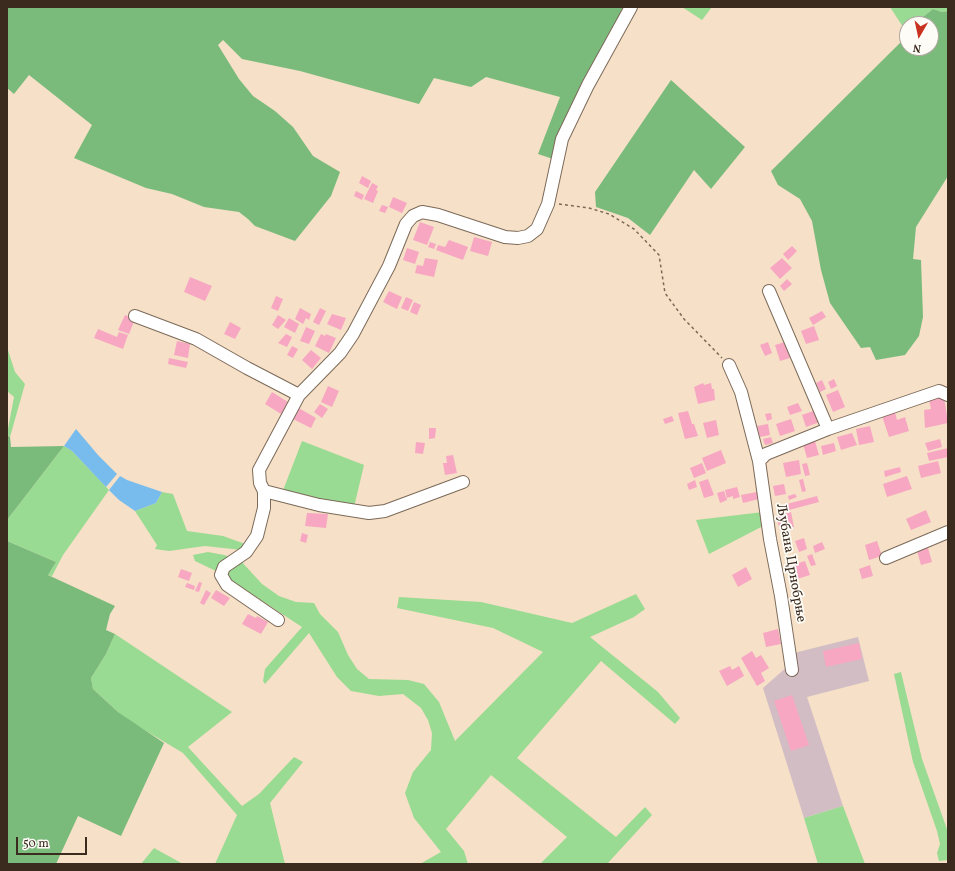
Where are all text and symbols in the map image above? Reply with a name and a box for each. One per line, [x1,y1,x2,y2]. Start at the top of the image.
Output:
north arrow [899,16,939,56]
text: N [912,39,922,55]
street label: Љубана Црнобрње [771,502,809,624]
scale bar [18,829,89,855]
text: 50 m [23,836,49,852]

